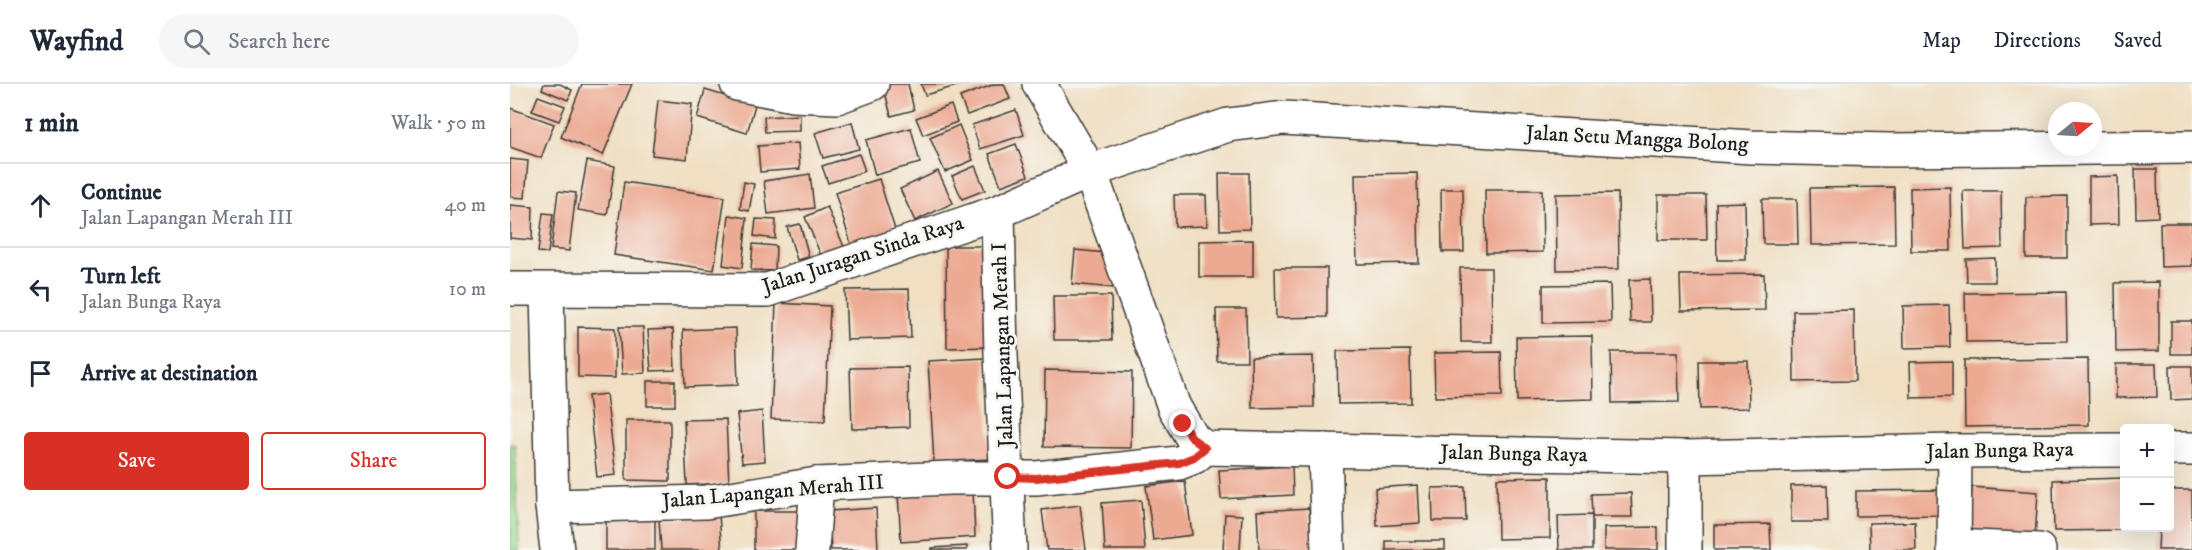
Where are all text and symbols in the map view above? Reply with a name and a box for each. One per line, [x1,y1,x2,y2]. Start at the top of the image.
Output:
search box [159,14,579,68]
text: Wayfind [30,24,123,59]
icon: search [180,25,213,58]
text: Search here [228,28,330,55]
text: Map [1922,28,1961,54]
text: Directions [1994,28,2081,54]
text: Saved [2114,28,2162,54]
north arrow [2048,102,2102,156]
text: 1 min [24,107,79,140]
text: Walk · 50 m [391,111,486,136]
street label: Jalan Setu Mangga Bolong [1523,120,1750,158]
text: Continue [81,179,162,206]
icon: ahead [24,189,57,222]
text: 40 m [444,193,486,218]
text: Jalan Lapangan Merah III [81,206,293,231]
street label: Jalan Juragan Sinda Raya [757,210,967,300]
street label: Jalan Lapangan Merah I [986,242,1020,450]
text: Turn left [81,263,161,290]
icon: left [24,273,57,306]
text: 10 m [449,277,486,302]
text: Jalan Bunga Raya [81,290,221,315]
icon: arrive [24,357,57,390]
text: Arrive at destination [81,360,258,387]
route end [1169,410,1195,436]
map controls [2120,424,2174,532]
button: + [2120,424,2174,478]
button: Save [24,432,249,490]
button: Share [261,432,486,490]
street label: Jalan Bunga Raya [1924,437,2074,465]
street label: Jalan Bunga Raya [1438,440,1588,468]
route start [994,463,1020,489]
street label: Jalan Lapangan Merah III [659,469,885,515]
button: − [2120,478,2174,532]

